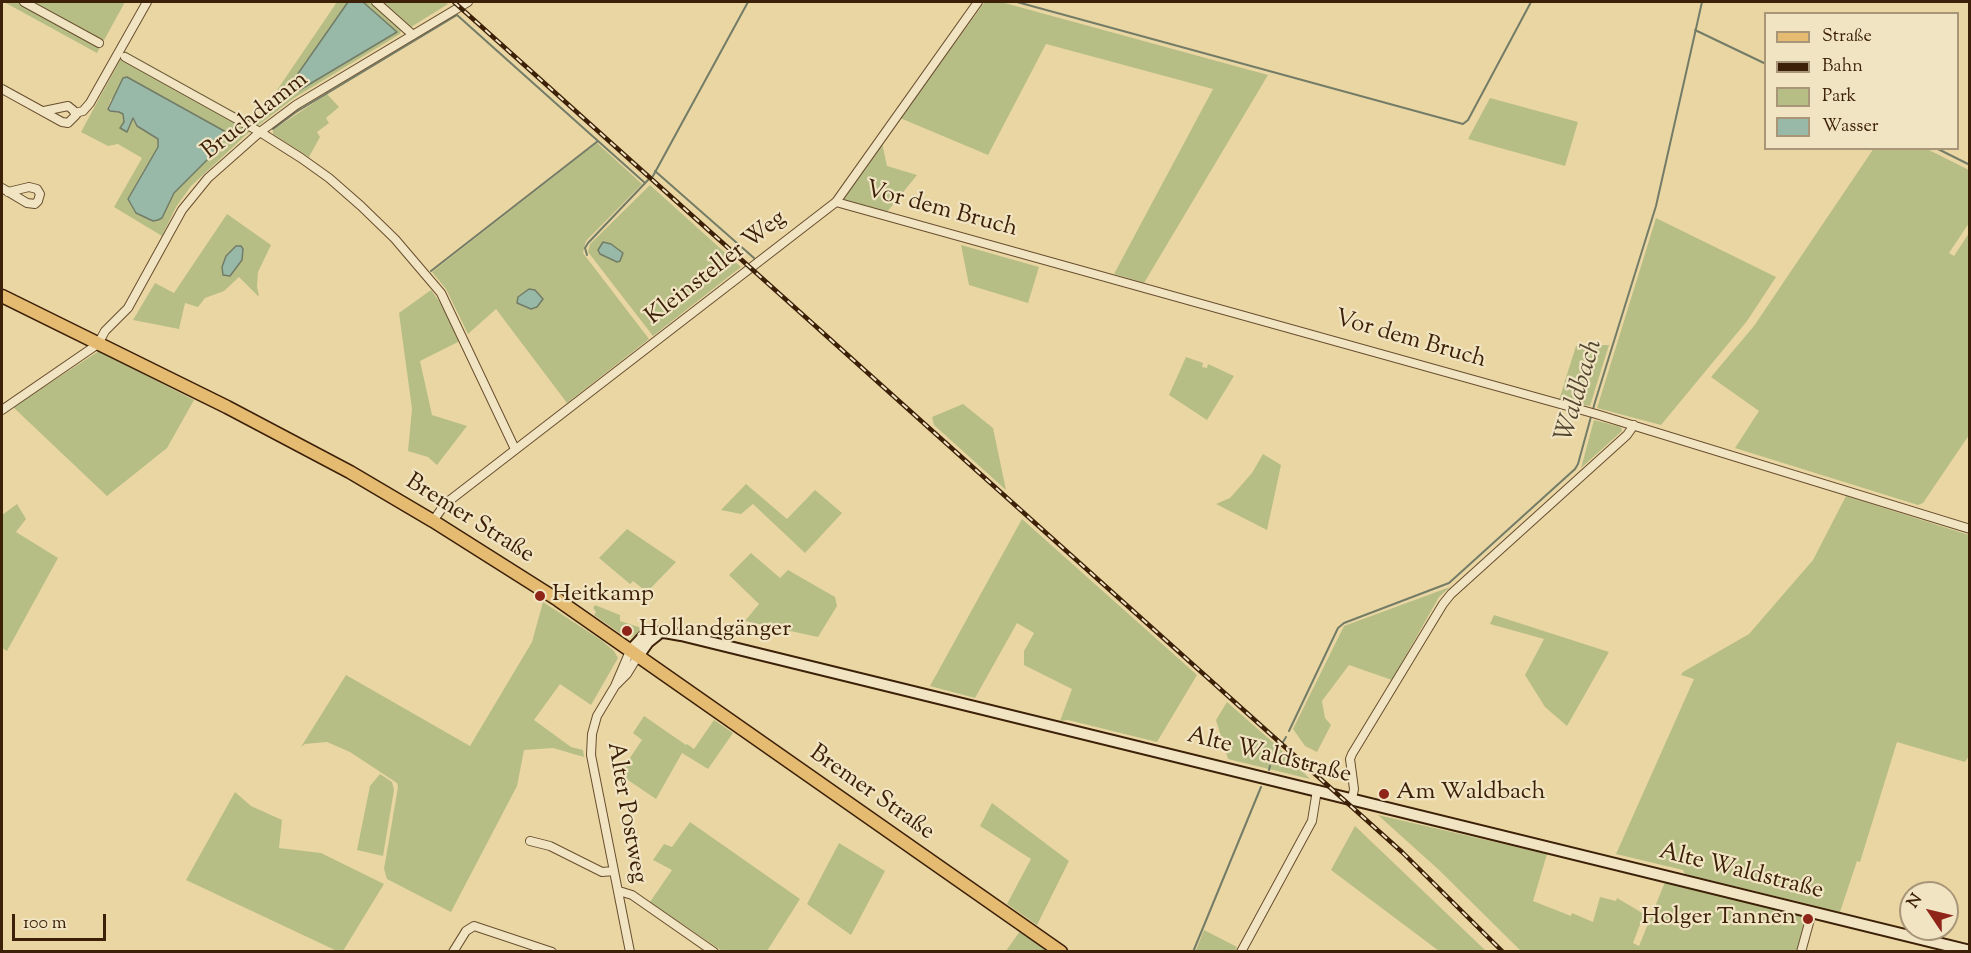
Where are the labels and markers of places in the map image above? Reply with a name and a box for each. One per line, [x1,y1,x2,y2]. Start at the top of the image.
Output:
place label: Heitkamp [552,582,654,610]
marker: Heitkamp [533,589,547,603]
place label: Hollandgänger [639,617,791,645]
marker: Hollandgänger [620,624,634,638]
place label: Am Waldbach [1396,780,1546,808]
marker: Am Waldbach [1377,787,1391,801]
place label: Holger Tannen [1641,905,1796,933]
marker: Holger Tannen [1801,912,1815,926]

